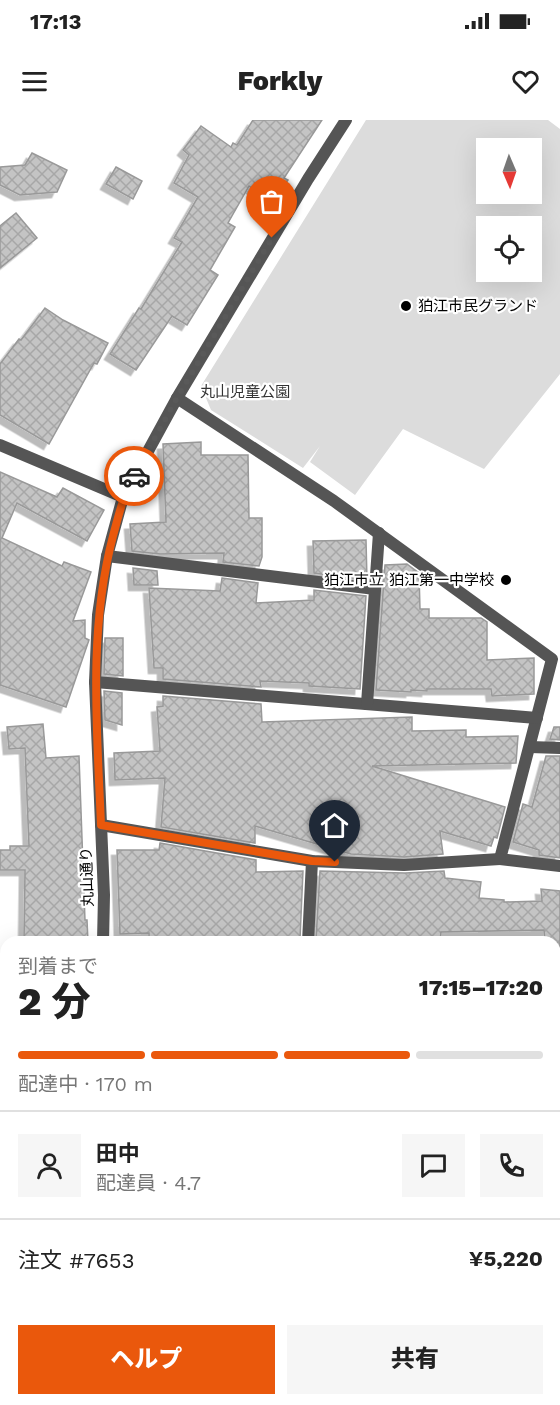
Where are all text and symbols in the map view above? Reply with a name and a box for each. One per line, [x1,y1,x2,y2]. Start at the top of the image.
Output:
text: 17:13 [30,9,82,34]
icon: menu [18,65,51,98]
text: Forkly [238,65,322,97]
icon: heart [509,65,542,98]
north arrow [476,138,542,204]
map controls [476,138,542,282]
pin [246,176,297,238]
icon: bag [255,185,288,218]
button: locate [476,216,542,282]
place label: 狛江市民グランド [418,297,538,315]
marker: 狛江市民グランド [399,299,413,313]
park label: 丸山児童公園 [200,383,290,401]
courier [104,446,164,506]
icon: car [118,460,151,493]
place label: 狛江市立 狛江第一中学校 [324,571,494,589]
marker: 狛江市立 狛江第一中学校 [499,573,513,587]
pin [309,800,360,862]
icon: home [318,809,351,842]
street label: 丸山通り [77,847,97,907]
text: 到着まで [18,954,98,978]
text: 17:15–17:20 [419,975,543,1000]
text: 2 分 [18,979,91,1024]
text: 配達中 · 170 m [18,1072,153,1096]
button: person [18,1134,81,1197]
button: chat [402,1134,465,1197]
button: phone [480,1134,543,1197]
text: 田中 [96,1141,140,1166]
text: 配達員 · 4.7 [96,1171,201,1195]
text: ¥5,220 [469,1246,543,1271]
text: 注文 #7653 [18,1248,134,1273]
button: ヘルプ [18,1325,275,1394]
button: 共有 [287,1325,543,1394]

